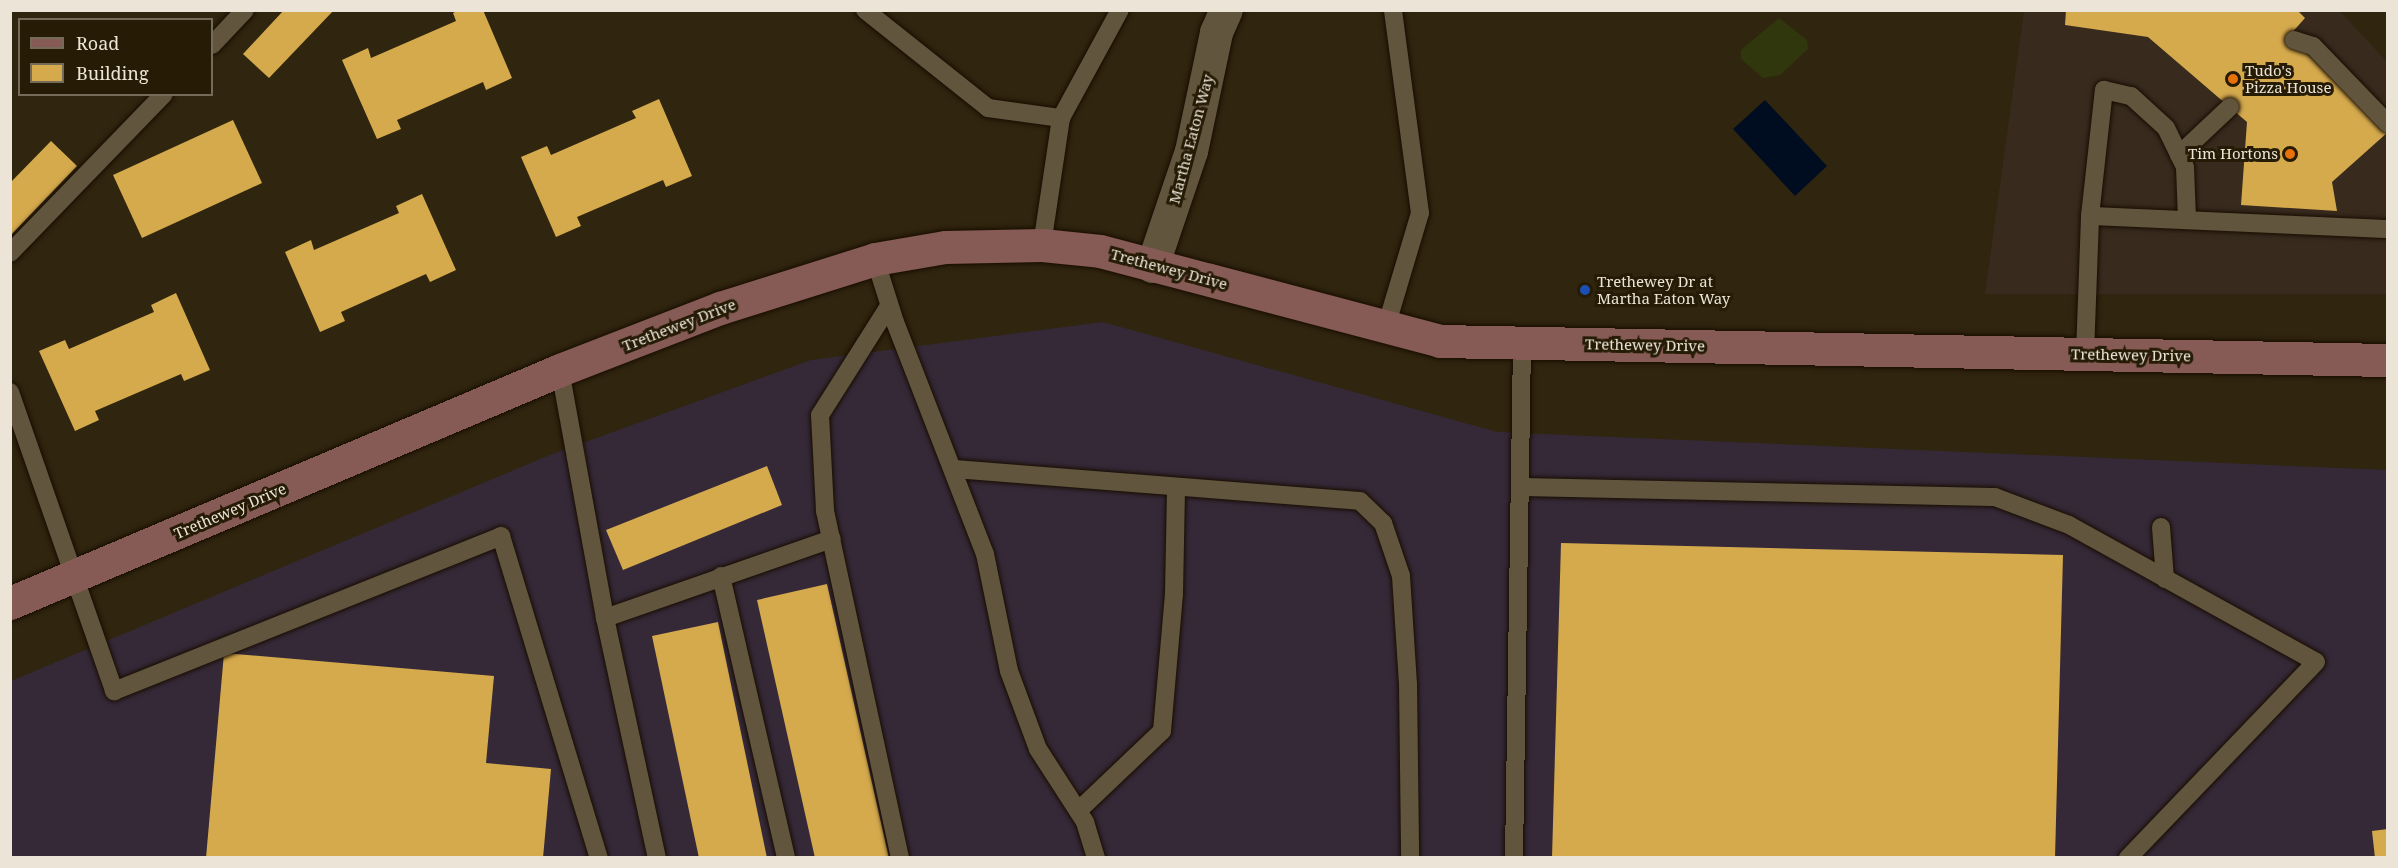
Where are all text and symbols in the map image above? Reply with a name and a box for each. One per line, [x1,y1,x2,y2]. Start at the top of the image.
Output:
legend [18,18,213,96]
text: Road [76,31,119,55]
text: Building [76,61,149,85]
place label: Tudo's Pizza House [2245,61,2331,96]
street label: Martha Eaton Way [1165,72,1217,206]
marker: Tudo's Pizza House [2226,72,2240,86]
place label: Tim Hortons [2188,145,2278,163]
marker: Tim Hortons [2283,147,2297,161]
street label: Trethewey Drive [1109,245,1229,293]
place label: Trethewey Dr at Martha Eaton Way [1597,272,1730,307]
marker: Trethewey Dr at Martha Eaton Way [1578,283,1592,297]
street label: Trethewey Drive [620,295,738,355]
street label: Trethewey Drive [1585,335,1705,355]
street label: Trethewey Drive [2071,345,2191,365]
street label: Trethewey Drive [171,479,289,543]

